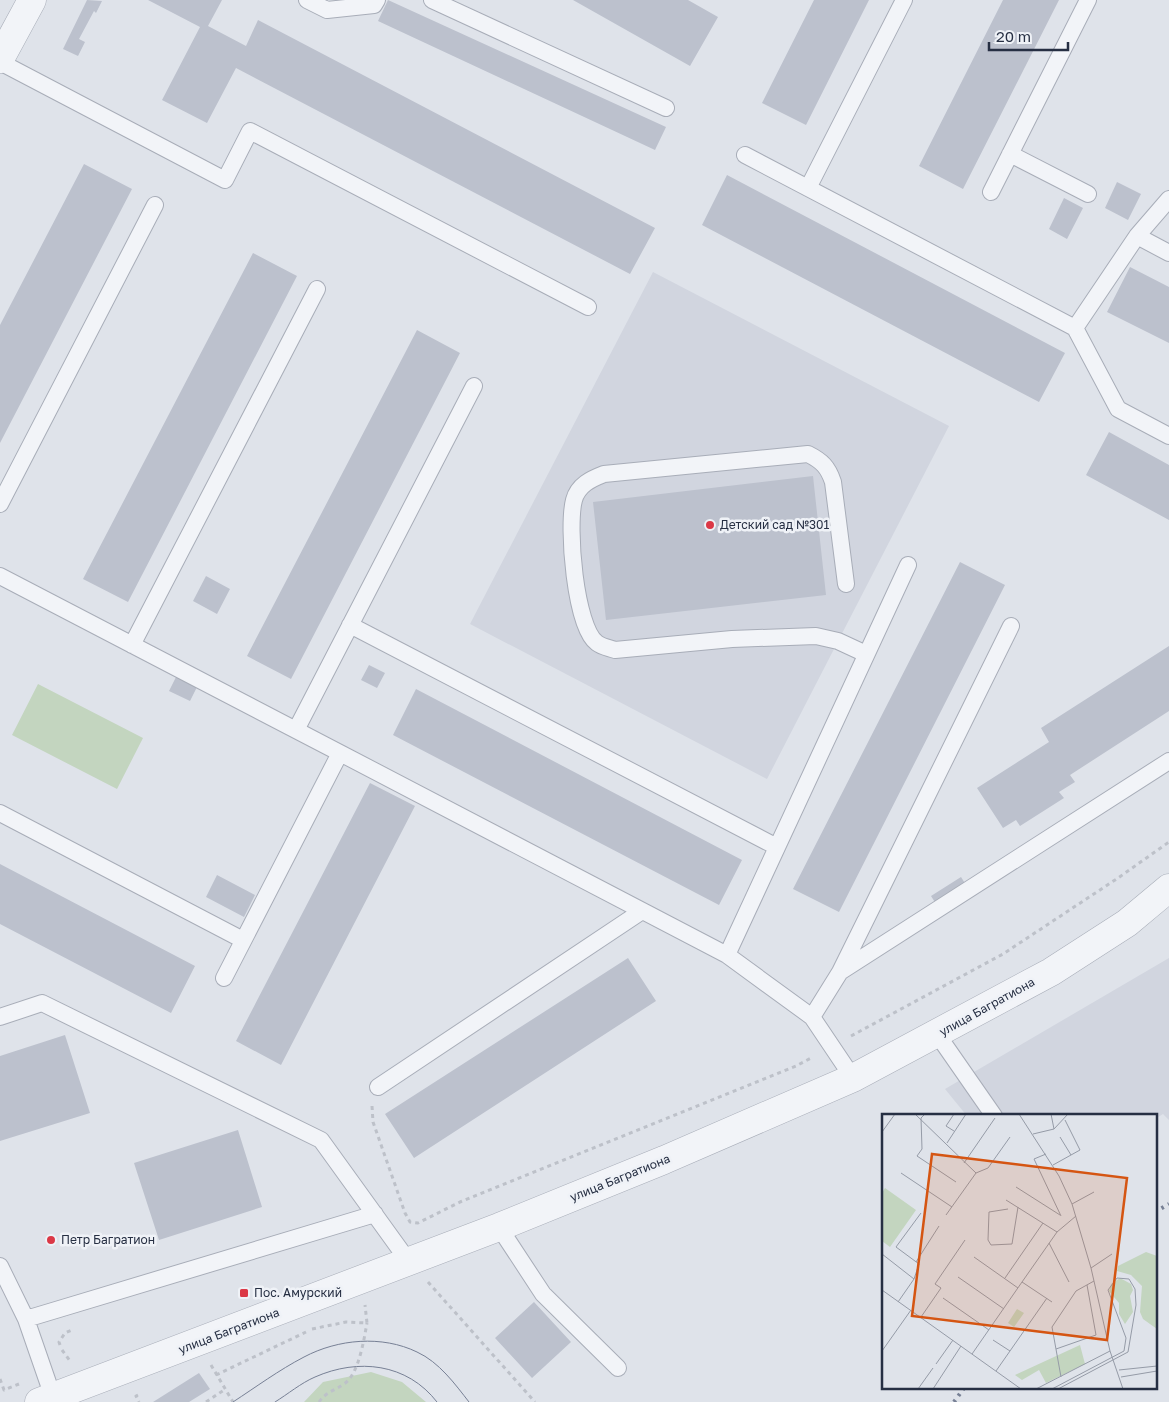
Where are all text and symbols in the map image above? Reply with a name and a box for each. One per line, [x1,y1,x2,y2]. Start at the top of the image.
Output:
scale bar [989,20,1068,52]
text: 20 m [996,27,1031,45]
place label: Детский сад №301 [720,517,830,532]
marker: Детский сад №301 [704,519,716,531]
street label: улица Багратиона [936,974,1037,1039]
inset map [882,1114,1156,1390]
street label: улица Багратиона [567,1151,672,1205]
place label: Петр Багратион [61,1232,155,1247]
marker: Петр Багратион [45,1234,57,1246]
place label: Пос. Амурский [254,1285,342,1300]
marker: Пос. Амурский [238,1287,250,1299]
street label: улица Багратиона [176,1304,281,1357]

